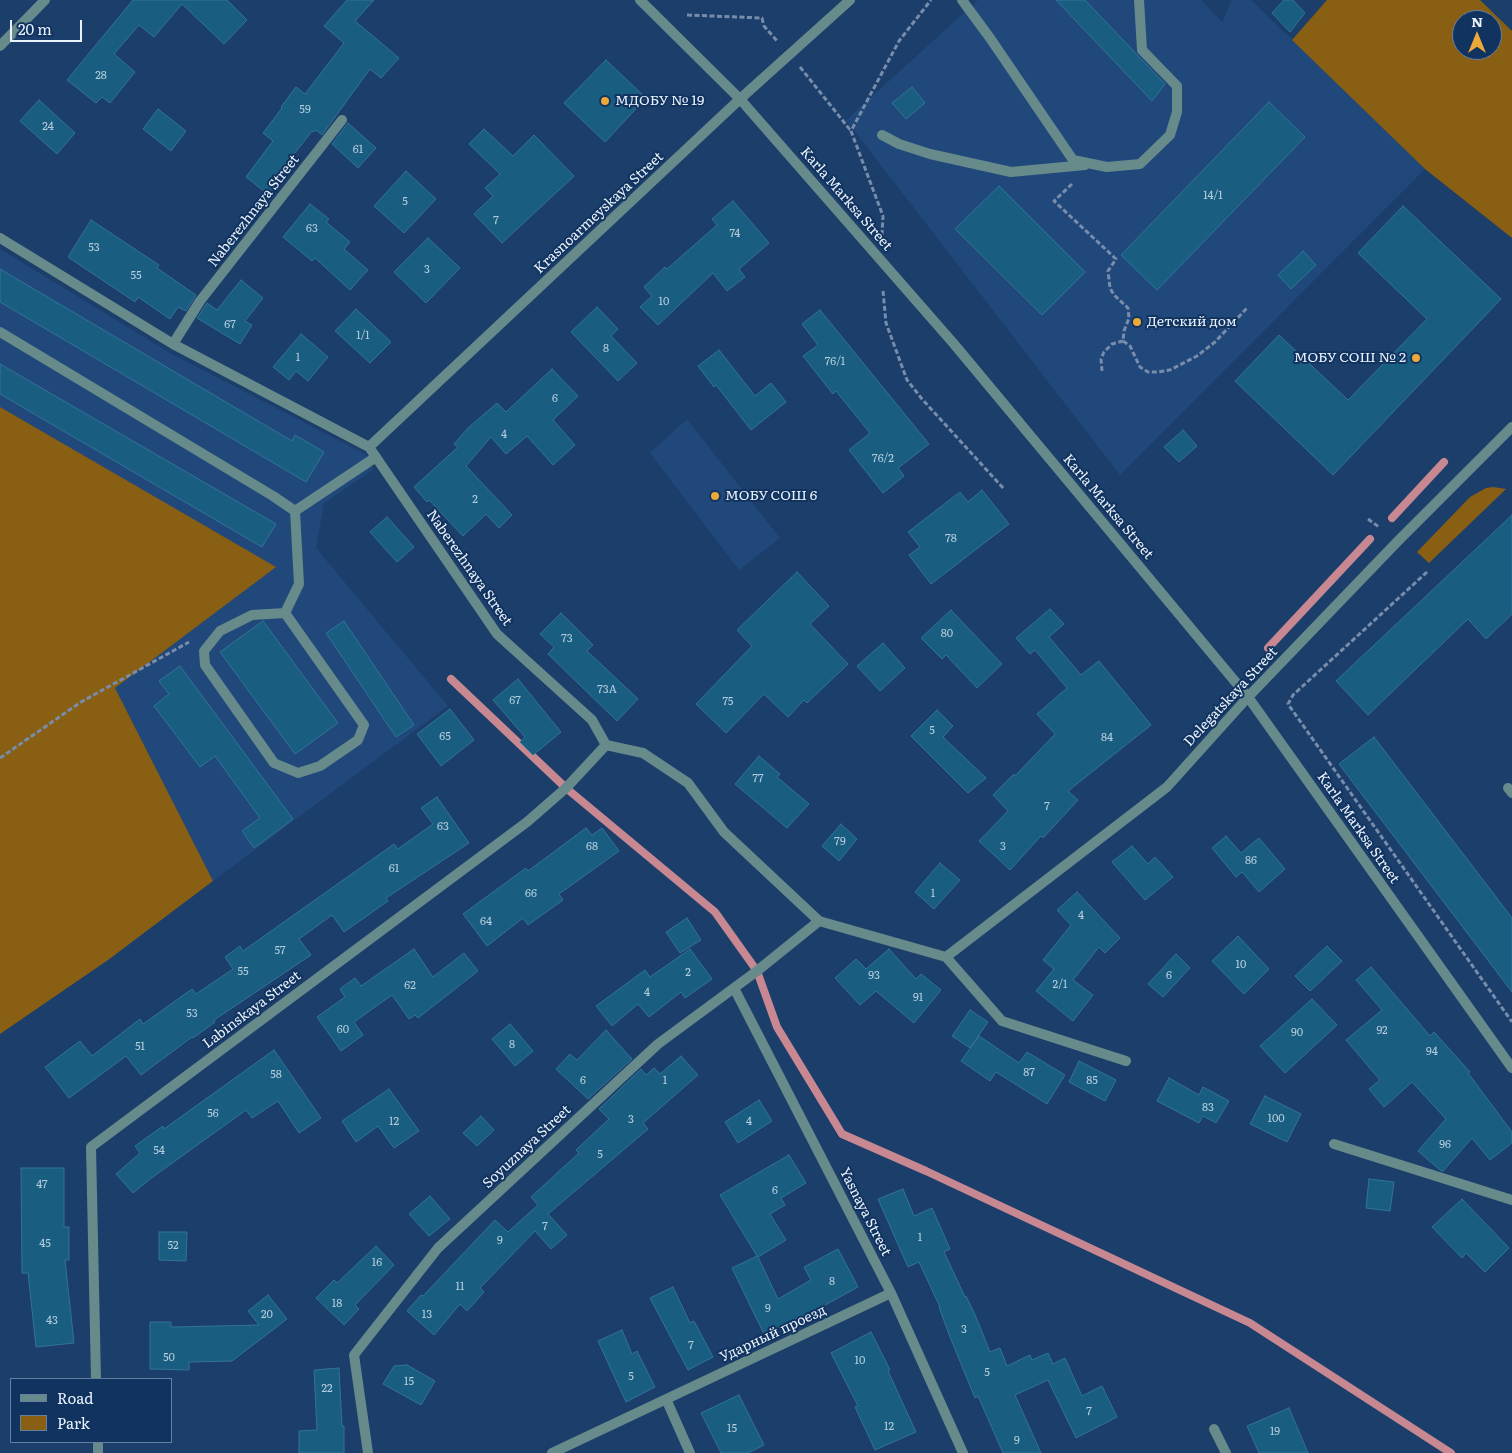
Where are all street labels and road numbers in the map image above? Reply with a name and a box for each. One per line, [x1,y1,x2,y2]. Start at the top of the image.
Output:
street label: Karla Marksa Street [796,144,896,254]
street label: Krasnoarmeyskaya Street [531,149,667,277]
street label: Naberezhnaya Street [205,152,303,270]
street label: Karla Marksa Street [1059,451,1157,563]
street label: Naberezhnaya Street [423,507,515,629]
street label: Delegatskaya Street [1181,644,1281,750]
street label: Karla Marksa Street [1313,769,1403,887]
street label: Labinskaya Street [200,968,304,1052]
street label: Soyuznaya Street [479,1102,575,1192]
street label: Yasnaya Street [836,1165,894,1259]
street label: Ударный проезд [717,1302,829,1366]

